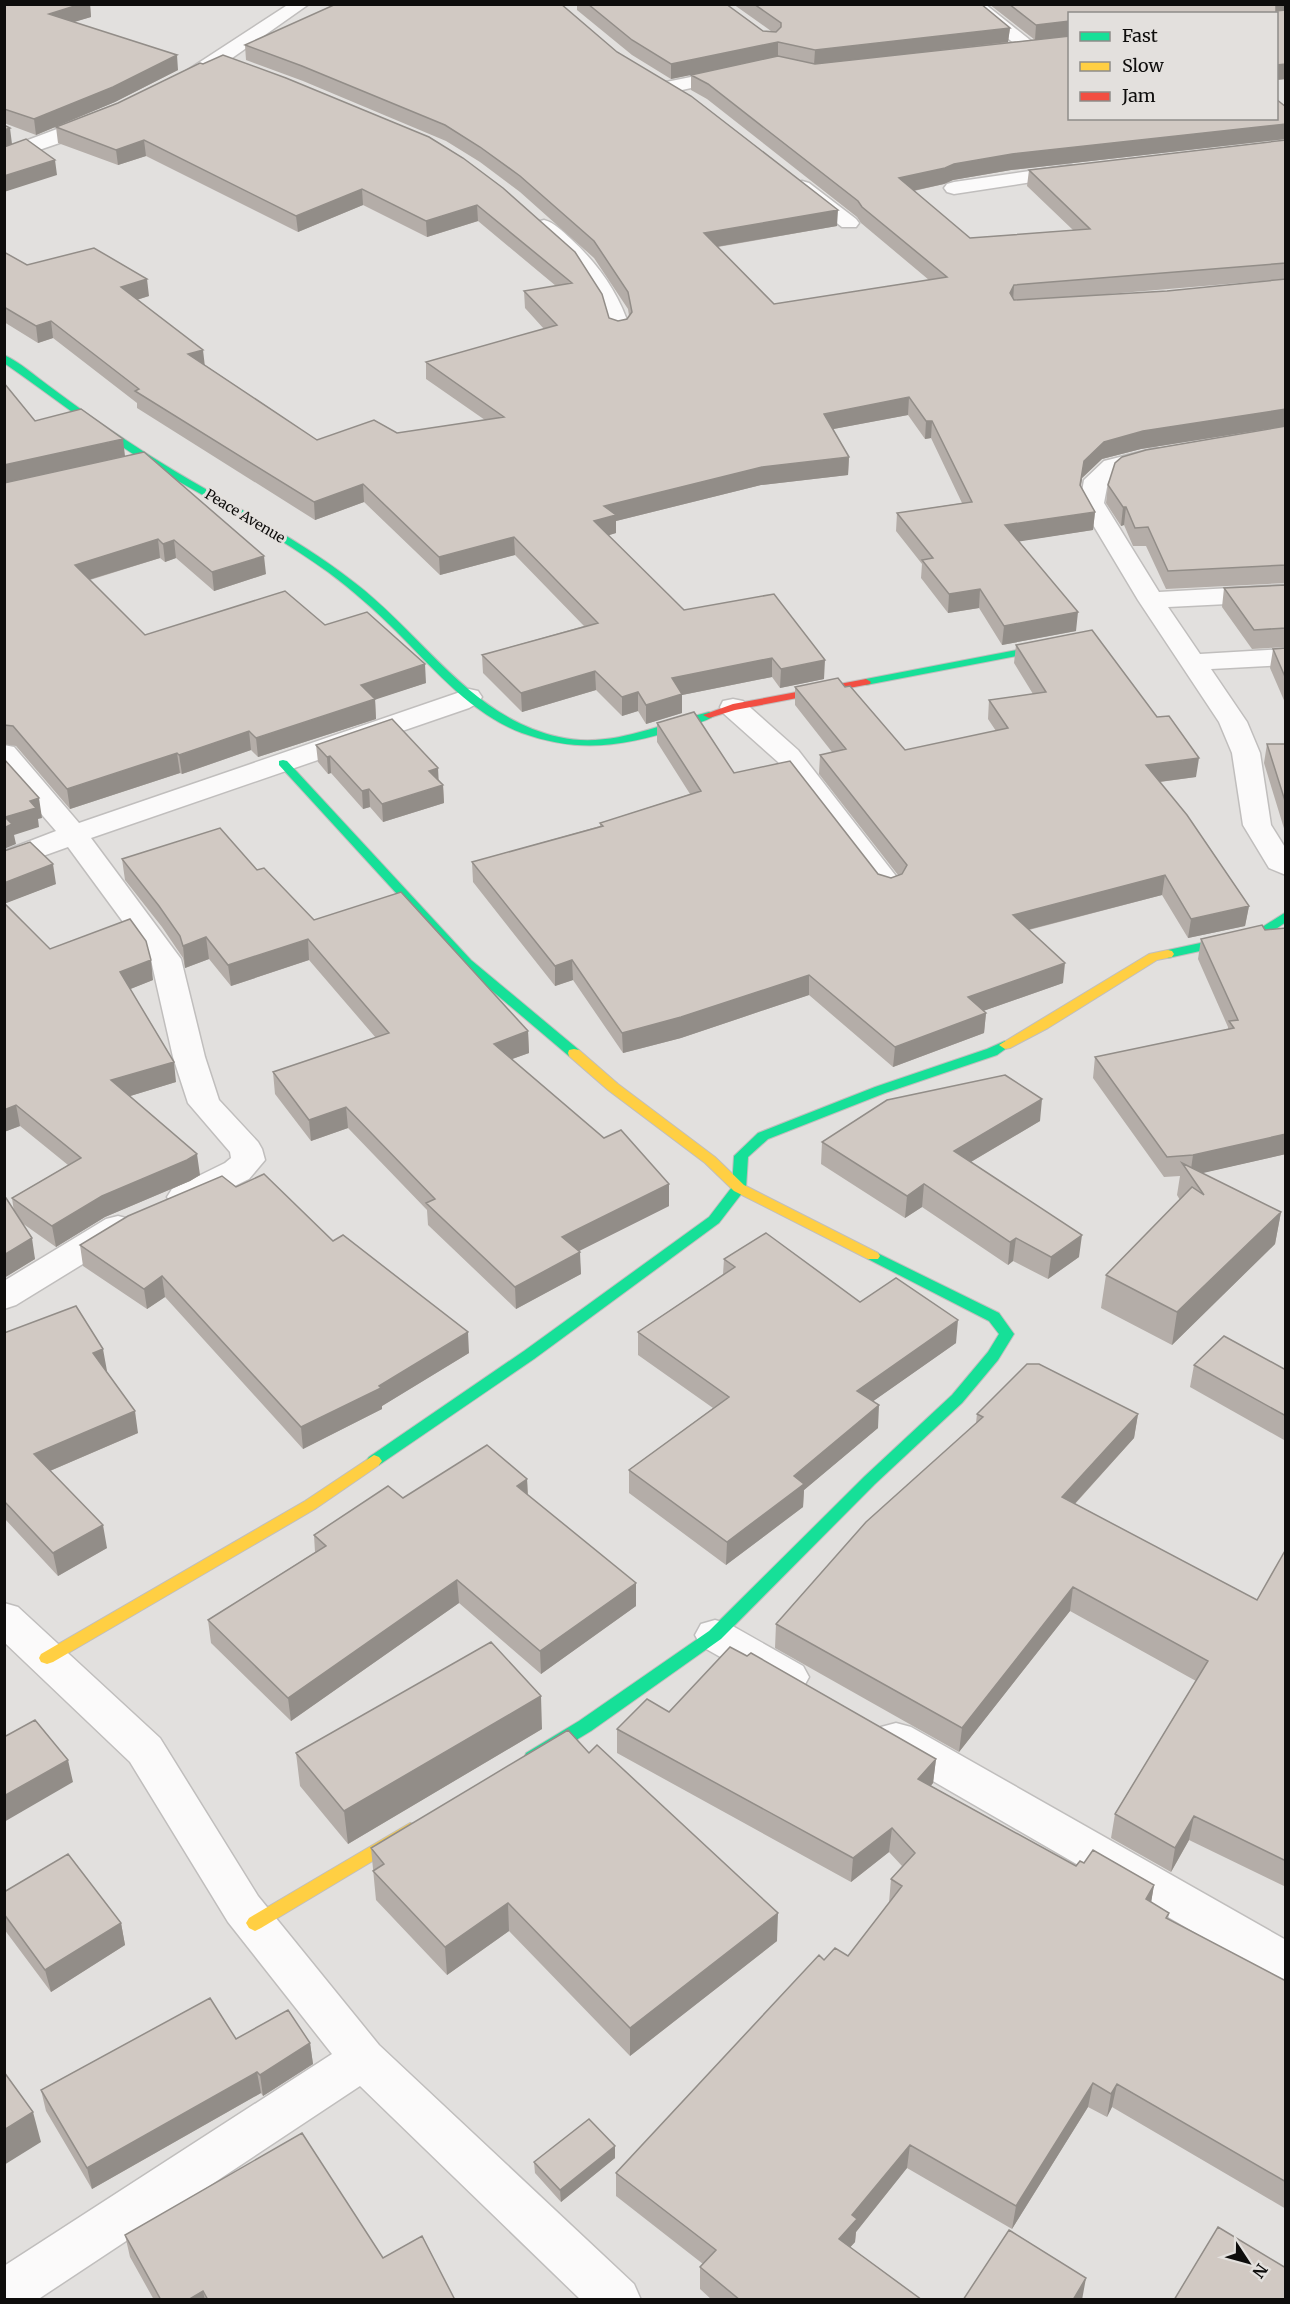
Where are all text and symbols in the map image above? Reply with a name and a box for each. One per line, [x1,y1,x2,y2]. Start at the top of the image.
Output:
legend [1068,12,1278,120]
text: Fast [1122,24,1158,47]
text: Slow [1122,54,1165,77]
text: Jam [1121,84,1156,107]
street label: Peace Avenue [202,485,288,547]
north arrow [1218,2232,1278,2292]
text: N [1248,2260,1272,2282]

